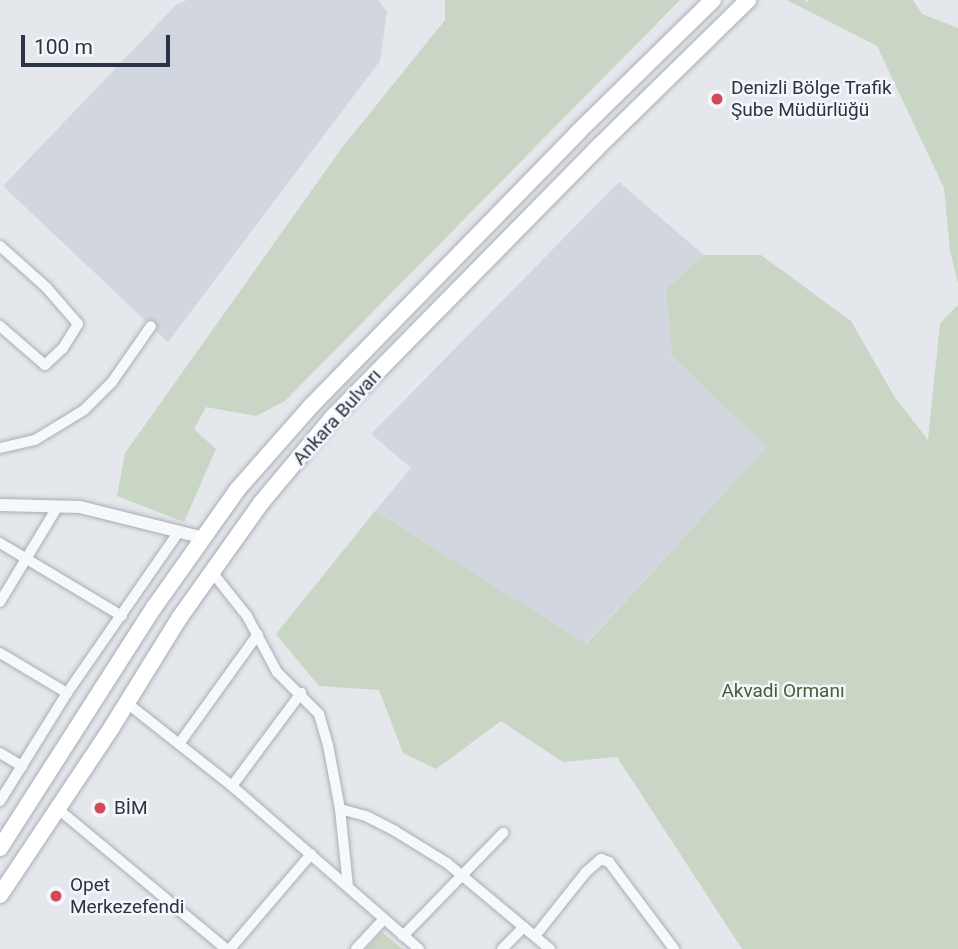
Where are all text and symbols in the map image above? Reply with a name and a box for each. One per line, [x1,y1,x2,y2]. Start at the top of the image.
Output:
scale bar [24,21,173,65]
text: 100 m [34,35,93,59]
place label: Denizli Bölge Trafik Şube Müdürlüğü [731,77,892,121]
marker: Denizli Bölge Trafik Şube Müdürlüğü [709,91,725,107]
street label: Ankara Bulvarı [288,364,386,470]
park label: Akvadi Ormanı [721,680,845,702]
place label: BİM [114,797,148,819]
marker: BİM [92,800,108,816]
place label: Opet Merkezefendi [70,874,184,918]
marker: Opet Merkezefendi [48,888,64,904]

